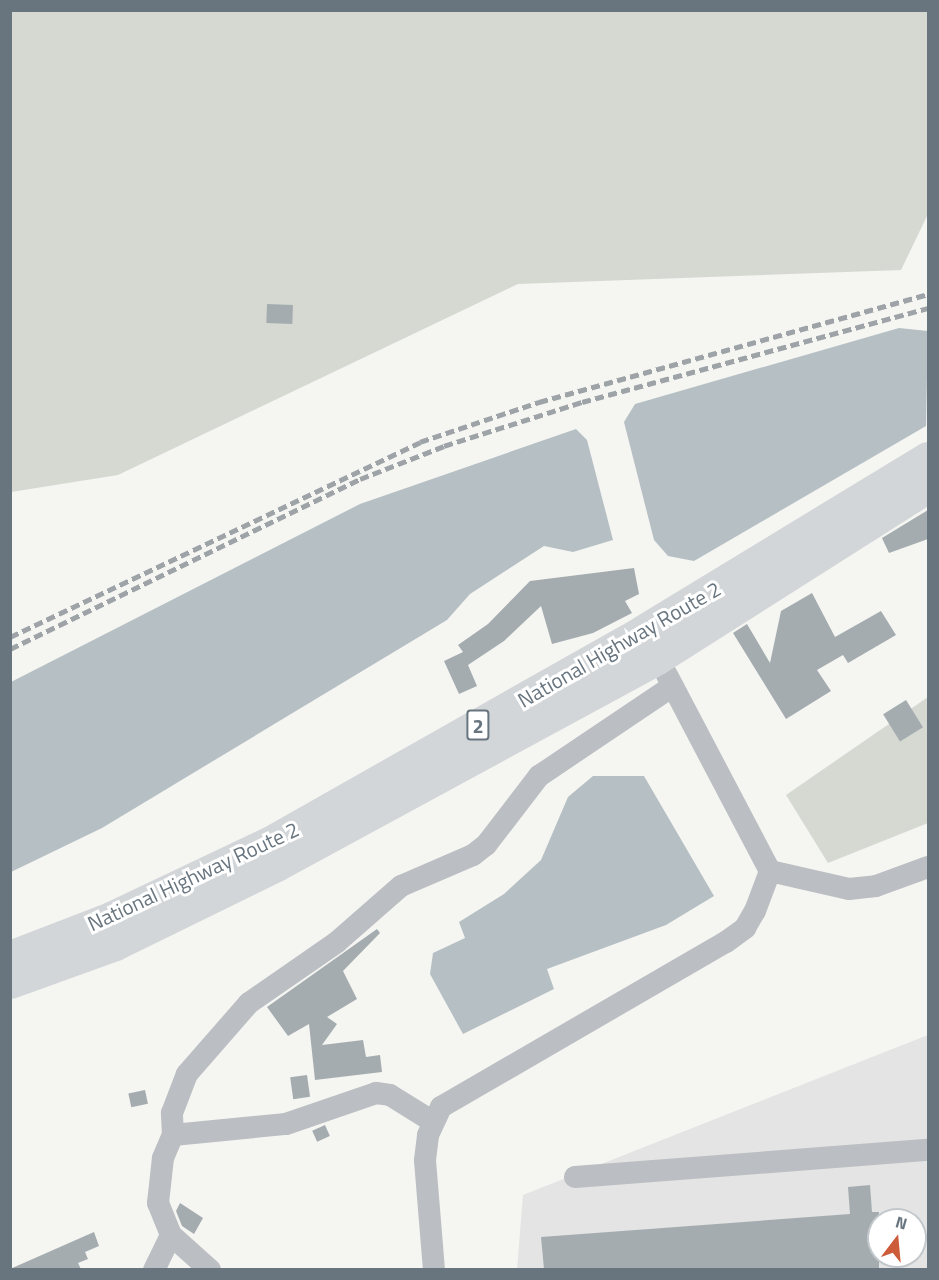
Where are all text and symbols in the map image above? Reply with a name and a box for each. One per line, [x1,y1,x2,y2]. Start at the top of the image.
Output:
street label: National Highway Route 2 [513,576,725,712]
road number: 2 [466,708,490,742]
street label: National Highway Route 2 [83,816,303,936]
north arrow [867,1208,927,1268]
text: N [893,1210,910,1236]

